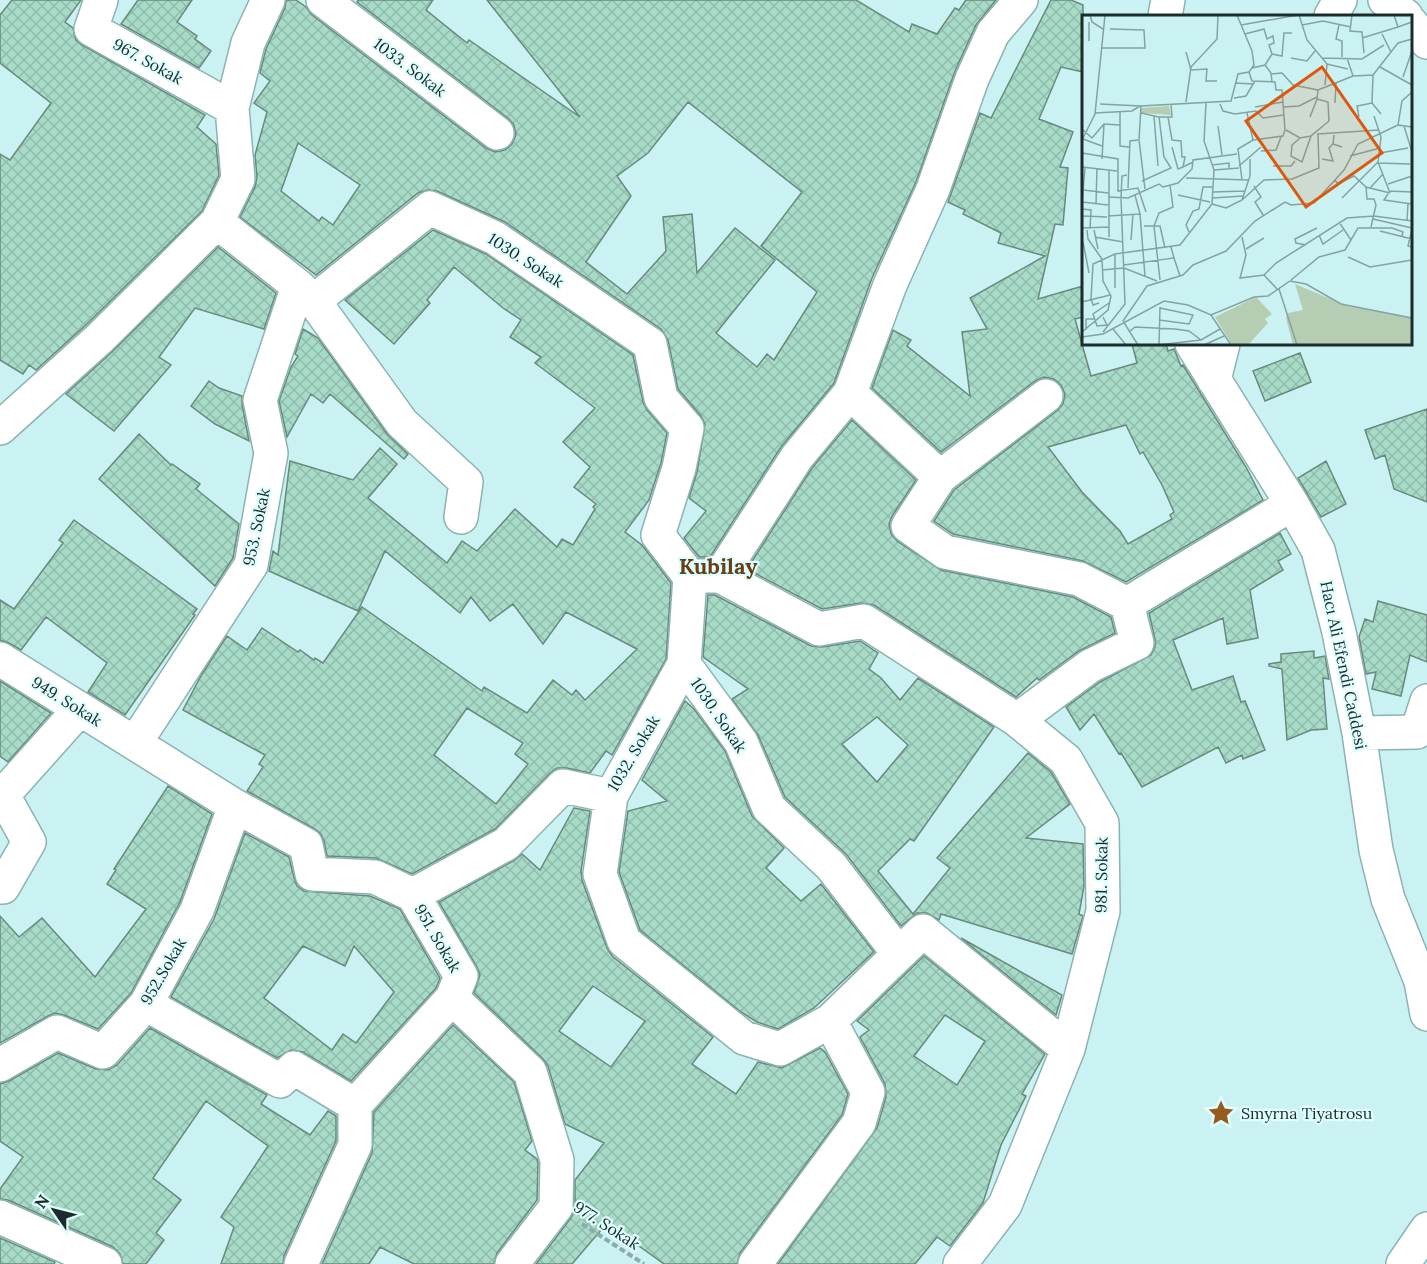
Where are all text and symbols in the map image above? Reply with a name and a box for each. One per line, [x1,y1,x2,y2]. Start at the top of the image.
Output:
inset map [1082,15,1412,345]
street label: 1033. Sokak [370,33,451,101]
street label: 967. Sokak [109,34,187,89]
street label: 1030. Sokak [484,228,568,292]
street label: 953. Sokak [238,486,274,568]
district label: Kubilay [679,552,758,580]
street label: Hacı Ali Efendi Caddesi [1316,579,1372,751]
street label: 949. Sokak [28,672,106,731]
street label: 1030. Sokak [687,674,752,757]
street label: 1032. Sokak [602,711,664,795]
street label: 981. Sokak [1090,836,1112,913]
street label: 951. Sokak [410,900,466,976]
street label: 952.Sokak [136,933,190,1008]
place icon: Smyrna Tiyatrosu [1206,1098,1236,1128]
place label: Smyrna Tiyatrosu [1241,1103,1373,1123]
north arrow [24,1180,84,1240]
text: N [30,1191,53,1212]
street label: 977. Sokak [570,1196,644,1254]

